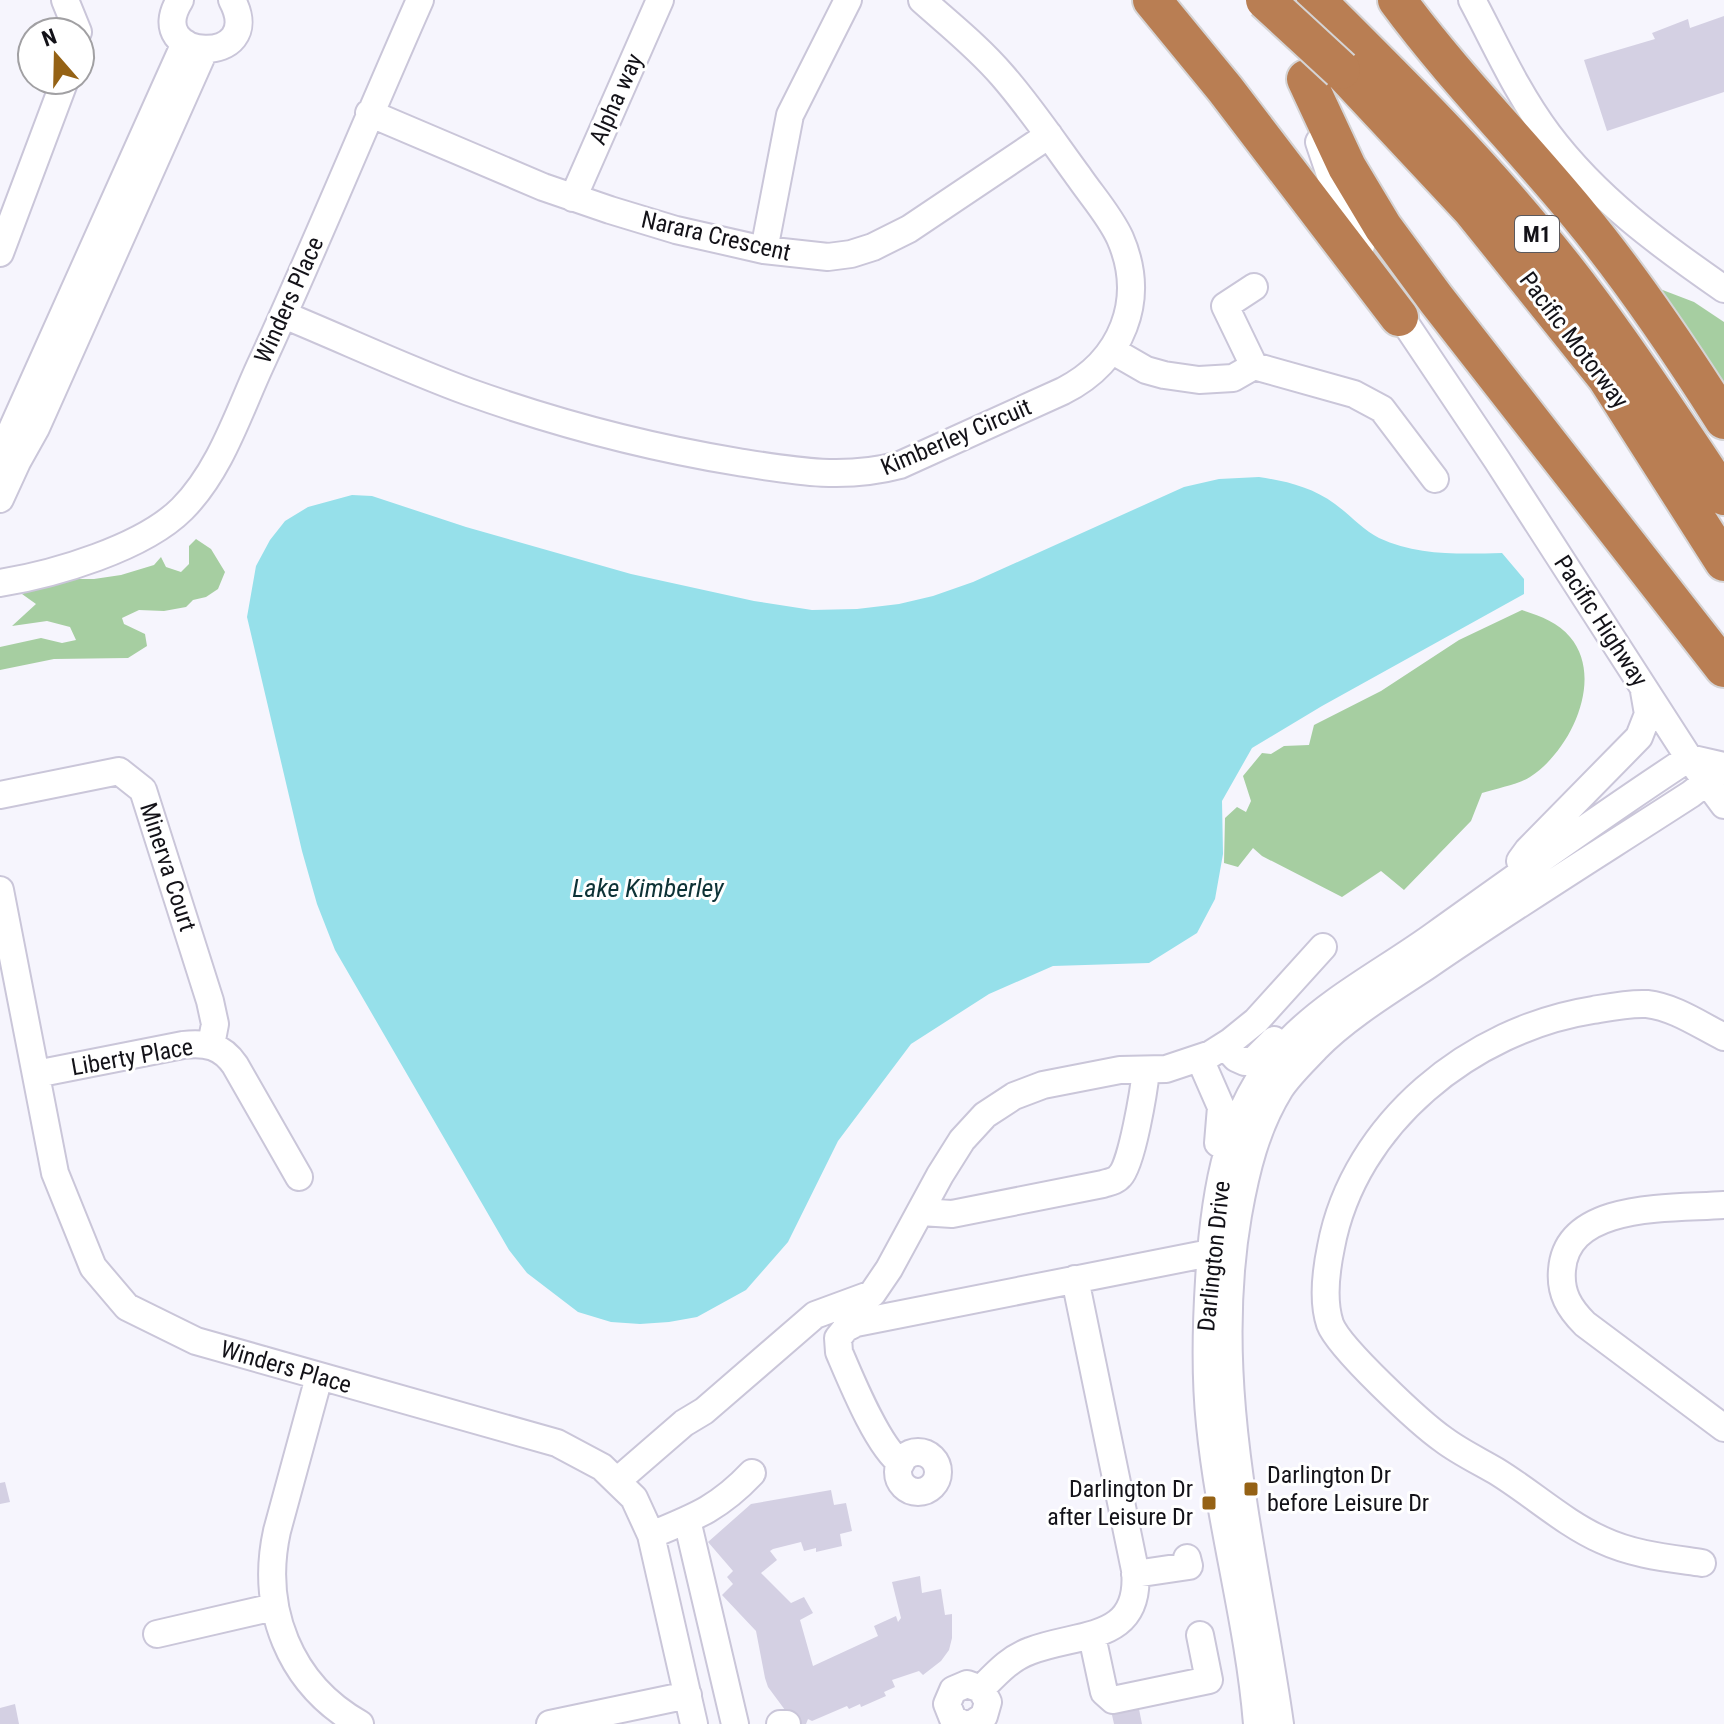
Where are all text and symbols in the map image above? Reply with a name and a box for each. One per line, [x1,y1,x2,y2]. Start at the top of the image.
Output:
north arrow [16,16,96,96]
text: N [39,24,60,52]
street label: Alpha way [584,49,648,149]
street label: Narara Crescent [639,205,793,267]
road number: M1 [1515,216,1559,252]
street label: Winders Place [249,233,329,367]
street label: Pacific Motorway [1514,266,1634,414]
street label: Kimberley Circuit [877,393,1035,481]
street label: Pacific Highway [1548,550,1654,692]
street label: Minerva Court [134,799,202,935]
water label: Lake Kimberley [572,873,725,903]
street label: Liberty Place [69,1033,195,1081]
street label: Darlington Drive [1192,1179,1236,1333]
street label: Winders Place [217,1335,355,1399]
place label: Darlington Dr before Leisure Dr [1267,1461,1429,1517]
place label: Darlington Dr after Leisure Dr [1047,1475,1193,1531]
marker: Darlington Dr before Leisure Dr [1242,1480,1260,1498]
marker: Darlington Dr after Leisure Dr [1200,1494,1218,1512]

